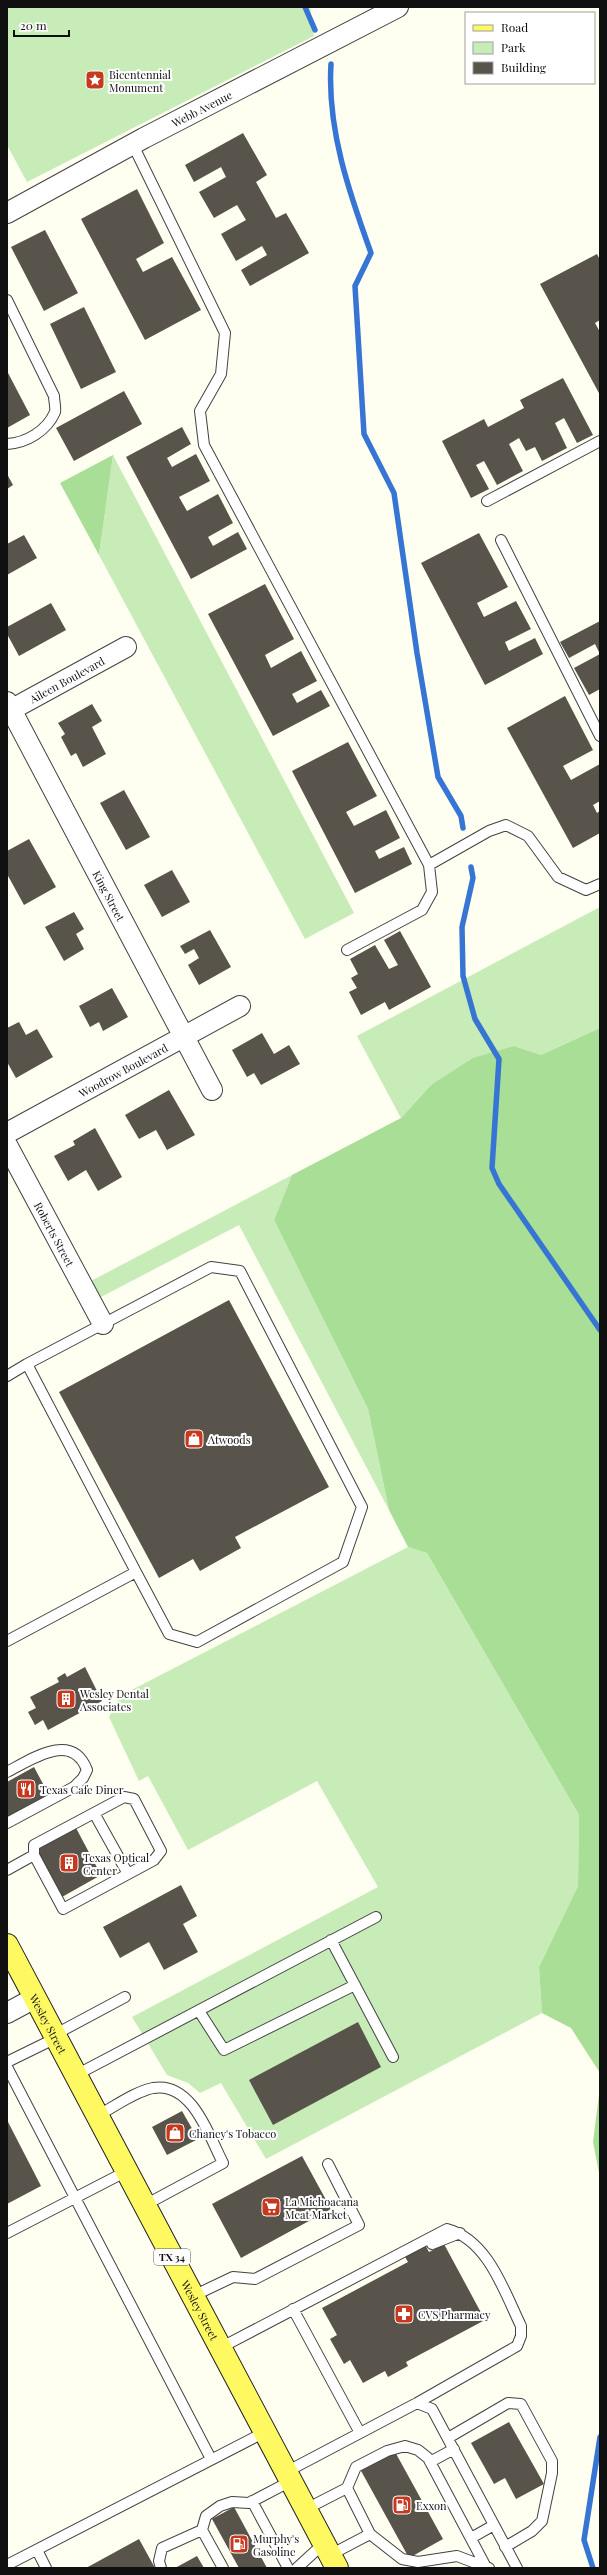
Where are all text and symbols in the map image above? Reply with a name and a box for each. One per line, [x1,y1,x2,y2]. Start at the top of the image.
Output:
scale bar [14,12,69,38]
legend [465,12,595,84]
text: 20 m [20,17,47,33]
text: Road [501,19,528,35]
text: Park [501,39,526,55]
text: Building [501,59,547,75]
place label: Bicentennial Monument [109,67,171,95]
place icon: Bicentennial Monument [84,69,106,91]
street label: Webb Avenue [168,86,235,131]
street label: Aileen Boulevard [26,653,107,706]
street label: King Street [90,868,129,924]
street label: Woodrow Boulevard [75,1039,170,1101]
street label: Roberts Street [31,1199,78,1269]
shop icon: Atwoods [183,1428,205,1450]
place label: Atwoods [207,1432,251,1447]
place label: Wesley Dental Associates [79,1686,149,1714]
building icon: Wesley Dental Associates [55,1688,77,1710]
restaurant icon: Texas Cafe Diner [15,1778,37,1800]
place label: Texas Cafe Diner [40,1782,124,1797]
place label: Texas Optical Center [83,1850,149,1878]
building icon: Texas Optical Center [58,1852,80,1874]
street label: Wesley Street [26,1990,71,2056]
shop icon: Chaney's Tobacco [164,2122,186,2144]
place label: Chaney's Tobacco [189,2126,276,2141]
place label: La Michoacana Meat Market [285,2194,359,2222]
supermarket icon: La Michoacana Meat Market [260,2196,282,2218]
road number: TX 34 [154,2249,190,2265]
street label: Wesley Street [178,2276,222,2343]
pharmacy icon: CVS Pharmacy [393,2303,415,2325]
place label: CVS Pharmacy [418,2307,491,2322]
fuel station icon: Exxon [391,2494,413,2516]
place label: Exxon [416,2498,447,2513]
place label: Murphy's Gasoline [253,2531,299,2559]
fuel station icon: Murphy's Gasoline [228,2533,250,2555]

